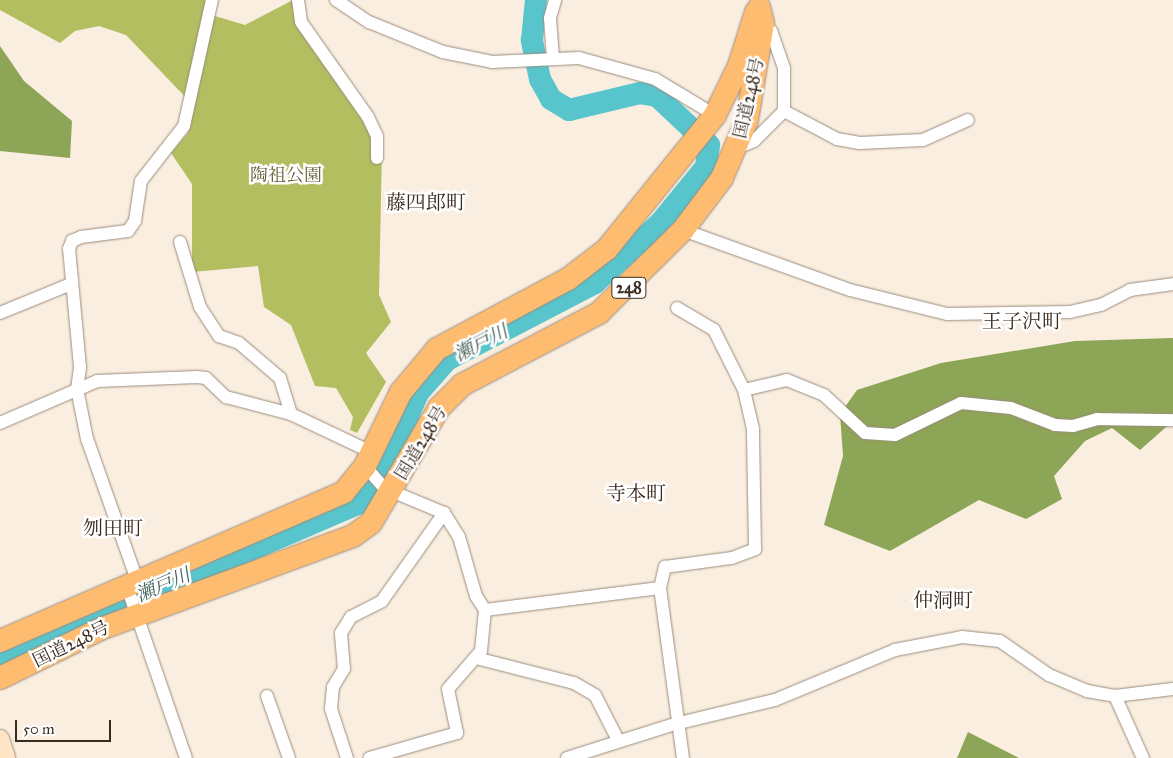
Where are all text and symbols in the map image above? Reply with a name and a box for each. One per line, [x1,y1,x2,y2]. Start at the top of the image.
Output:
street label: 国道248号 [729,55,769,141]
park label: 陶祖公園 [250,164,322,186]
district label: 藤四郎町 [386,190,466,214]
road number: 248 [610,274,648,302]
district label: 王子沢町 [982,309,1062,333]
water label: 瀬戸川 [450,320,512,366]
street label: 国道248号 [391,402,451,484]
district label: 寺本町 [606,481,666,505]
district label: 刎田町 [83,516,143,540]
water label: 瀬戸川 [132,563,194,607]
district label: 仲洞町 [913,588,973,612]
street label: 国道248号 [29,616,113,672]
scale bar [18,710,114,742]
text: 50 m [23,720,55,738]

